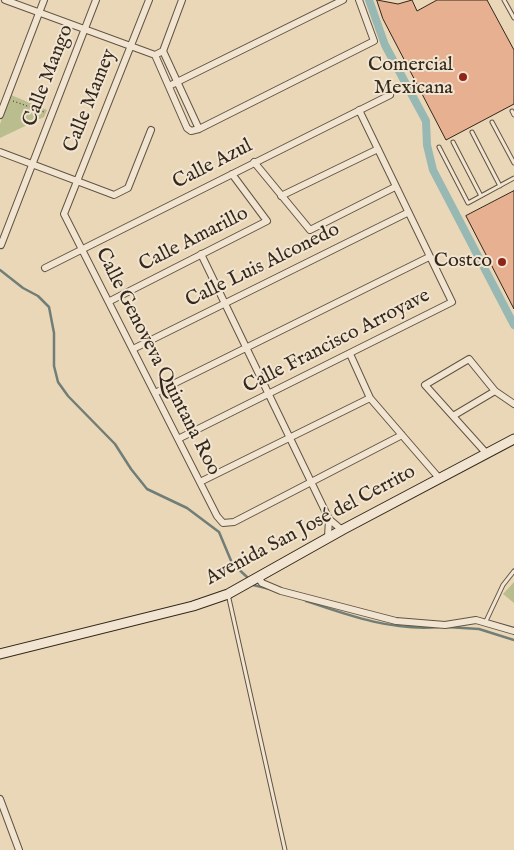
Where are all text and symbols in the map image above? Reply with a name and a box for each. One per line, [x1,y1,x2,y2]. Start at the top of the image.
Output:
street label: Calle Mango [19,22,79,130]
street label: Calle Mamey [59,46,123,156]
place label: Comercial Mexicana [368,54,453,101]
marker: Comercial Mexicana [457,71,469,83]
street label: Calle Azul [169,135,257,195]
street label: Calle Amarillo [135,202,253,278]
street label: Calle Luis Alconedo [182,218,344,314]
street label: Calle Genoveva Quintana Roo [89,244,225,480]
place label: Costco [434,250,492,274]
marker: Costco [496,256,508,268]
street label: Calle Francisco Arroyave [240,285,434,399]
street label: Avenida San José del Cerrito [202,460,420,592]

